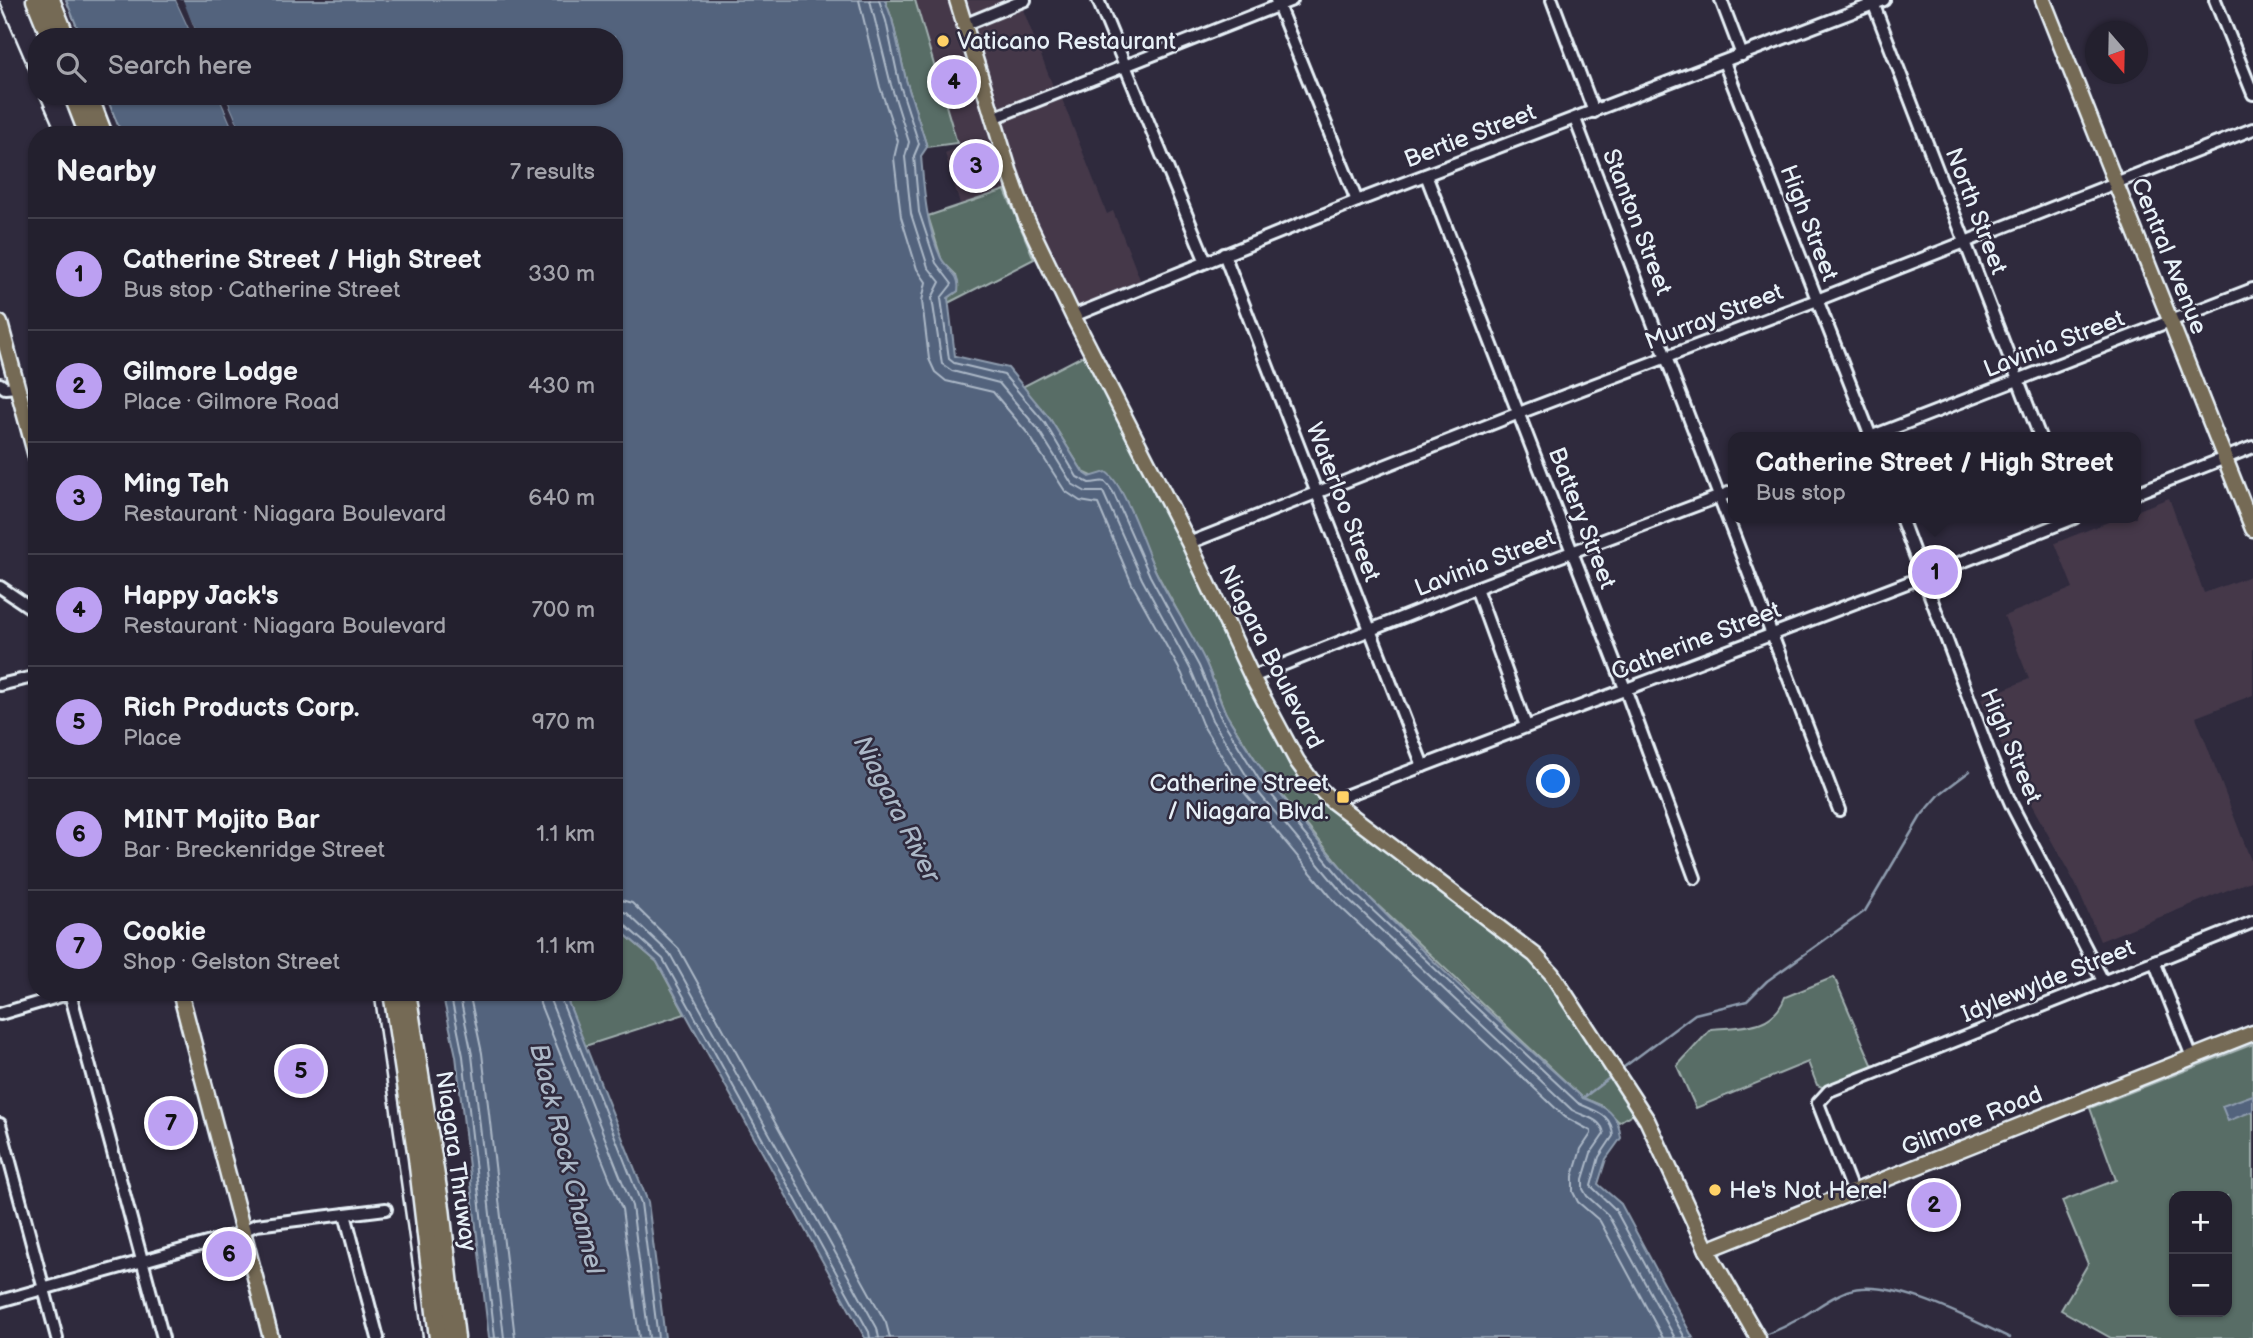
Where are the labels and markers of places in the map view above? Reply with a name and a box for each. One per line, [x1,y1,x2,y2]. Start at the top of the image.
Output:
place label: Vaticano Restaurant [957,27,1177,56]
marker: Vaticano Restaurant [935,33,951,49]
pin: 4 [931,56,977,108]
pin: 3 [953,140,999,192]
pin: 1 [1912,546,1958,598]
place label: Catherine Street / Niagara Blvd. [1150,769,1330,826]
marker: Catherine Street / Niagara Blvd. [1335,789,1351,805]
pin: 5 [278,1045,324,1097]
pin: 7 [148,1097,194,1149]
place label: He's Not Here! [1729,1176,1887,1205]
pin: 2 [1911,1179,1957,1231]
marker: He's Not Here! [1707,1182,1723,1198]
pin: 6 [206,1228,252,1280]

